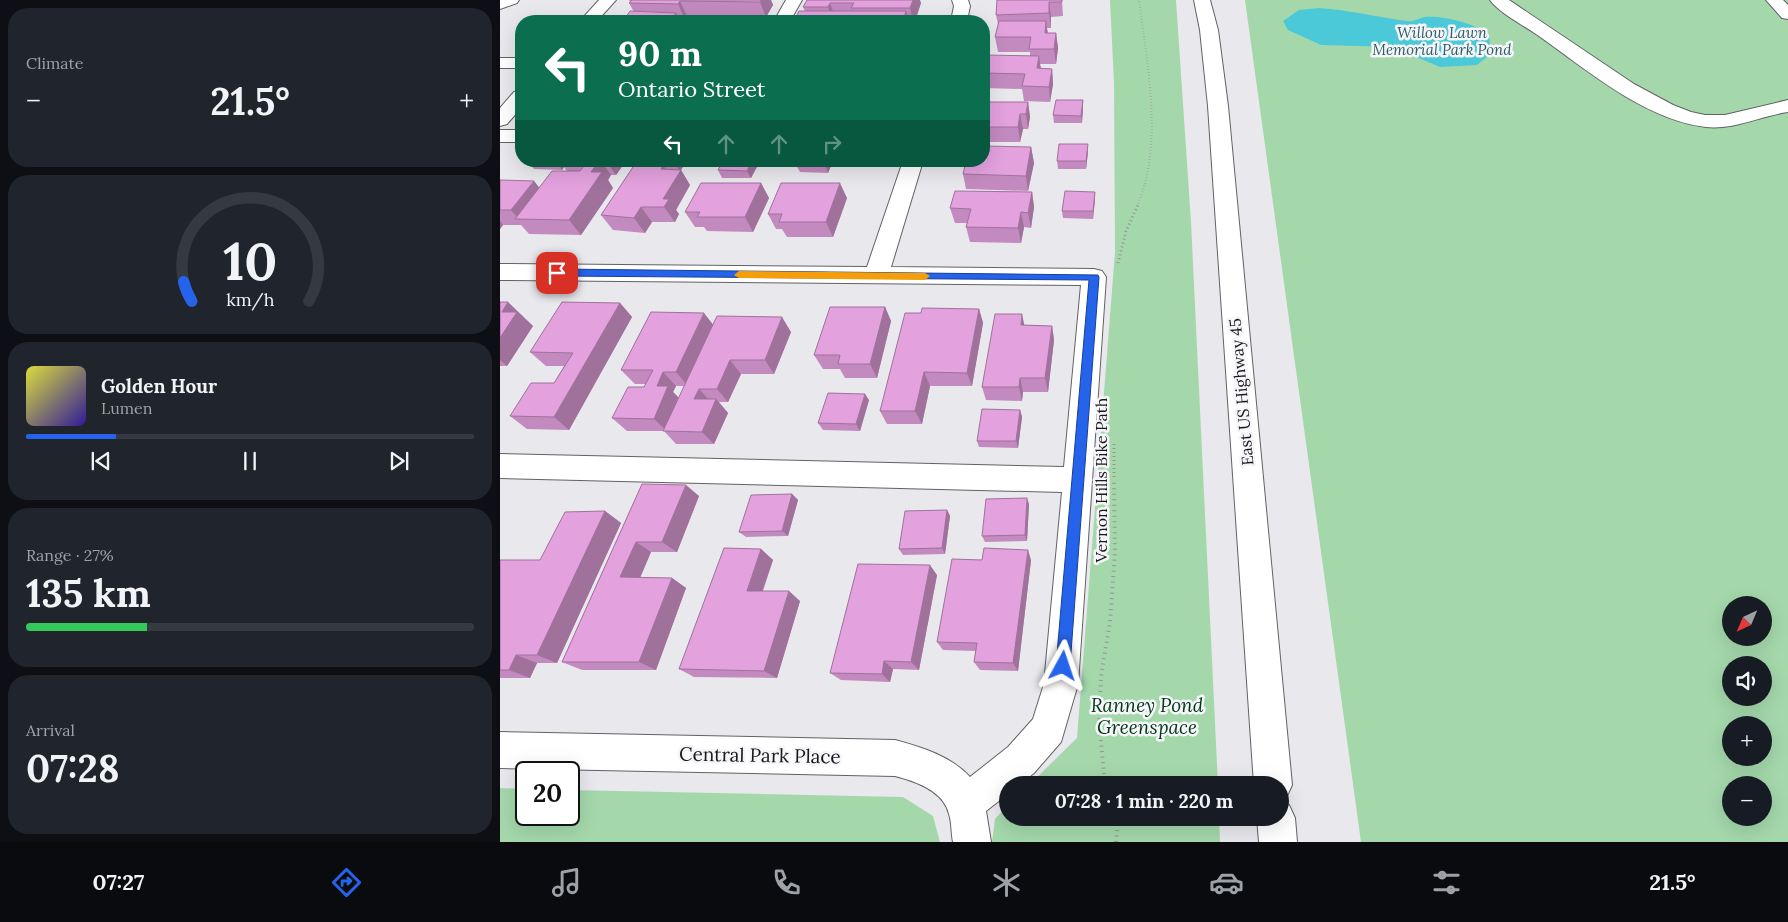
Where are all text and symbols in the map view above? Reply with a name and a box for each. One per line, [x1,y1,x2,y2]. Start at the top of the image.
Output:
water label: Willow Lawn Memorial Park Pond [1372,23,1512,59]
text: 90 m [618,31,702,76]
icon: left [535,35,600,100]
text: Climate [26,53,83,73]
text: Ontario Street [618,75,765,103]
text: 21.5° [210,77,290,125]
text: − [26,83,41,119]
text: + [459,83,474,119]
icon: left [659,130,687,158]
icon: ahead [712,130,740,158]
icon: ahead [765,130,793,158]
icon: right [818,130,846,158]
text: 10 [223,228,277,294]
pin [536,252,578,294]
icon: arrive [543,259,571,287]
text: km/h [226,288,274,311]
street label: East US Highway 45 [1225,318,1257,466]
text: Golden Hour [101,374,217,398]
street label: Vernon Hills Bike Path [1091,397,1111,563]
text: Lumen [101,398,153,418]
icon: previous [87,447,115,475]
icon: pause [236,447,264,475]
icon: next [385,447,413,475]
text: Range · 27% [26,545,114,565]
text: 135 km [26,569,151,617]
north arrow [1722,596,1772,646]
map controls [1722,596,1772,826]
position arrow [1036,639,1088,691]
button: sound [1722,656,1772,706]
park label: Ranney Pond Greenspace [1091,693,1204,739]
button: + [1722,716,1772,766]
text: Arrival [26,720,75,740]
street label: Central Park Place [679,742,841,768]
text: 07:28 [26,744,119,792]
speed limit sign: 20 [515,761,580,826]
button: − [1722,776,1772,826]
text: 07:28 · 1 min · 220 m [1055,789,1233,813]
icon: directions [329,865,364,900]
icon: music [549,865,584,900]
icon: phone [769,865,804,900]
icon: climate [989,865,1024,900]
icon: car [1209,865,1244,900]
icon: filters [1429,865,1464,900]
text: 07:27 [93,868,144,896]
text: 21.5° [1649,868,1695,896]

